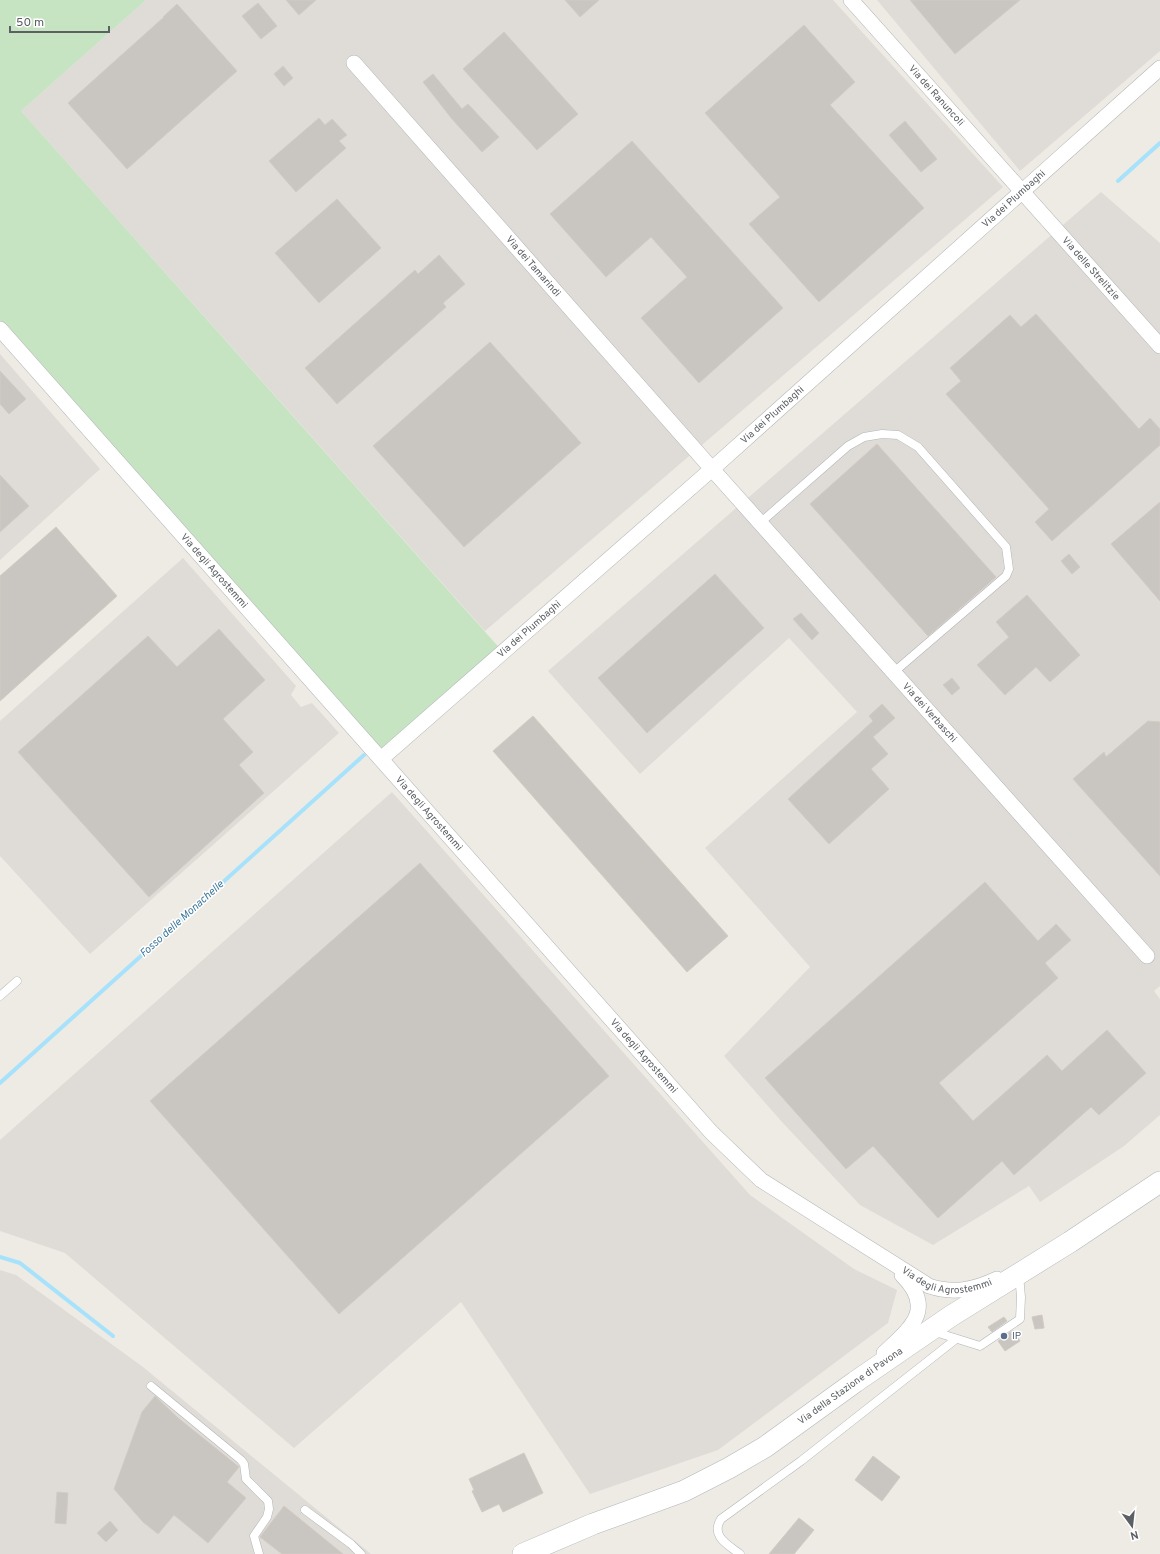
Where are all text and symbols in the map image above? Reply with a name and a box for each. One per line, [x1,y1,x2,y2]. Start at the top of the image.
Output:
scale bar [10,8,109,34]
text: 50 m [16,15,44,31]
street label: Via dei Ranuncoli [906,62,967,129]
street label: Via dei Plumbaghi [979,167,1048,231]
street label: Via dei Tamarindi [503,233,564,299]
street label: Via delle Strelitzie [1059,234,1123,303]
street label: Via dei Plumbaghi [738,383,807,447]
street label: Via degli Agrostemmi [178,531,251,611]
street label: Via dei Plumbaghi [495,598,564,661]
street label: Via dei Verbaschi [899,680,960,745]
street label: Via degli Agrostemmi [392,773,465,853]
water label: Fosso delle Monachelle [137,877,227,961]
street label: Via degli Agrostemmi [607,1016,680,1096]
street label: Via degli Agrostemmi [899,1264,994,1297]
place label: IP [1012,1330,1021,1343]
marker: IP [999,1331,1009,1341]
street label: Via della Stazione di Pavona [795,1345,905,1428]
north arrow [1112,1506,1152,1546]
text: N [1129,1527,1140,1542]

